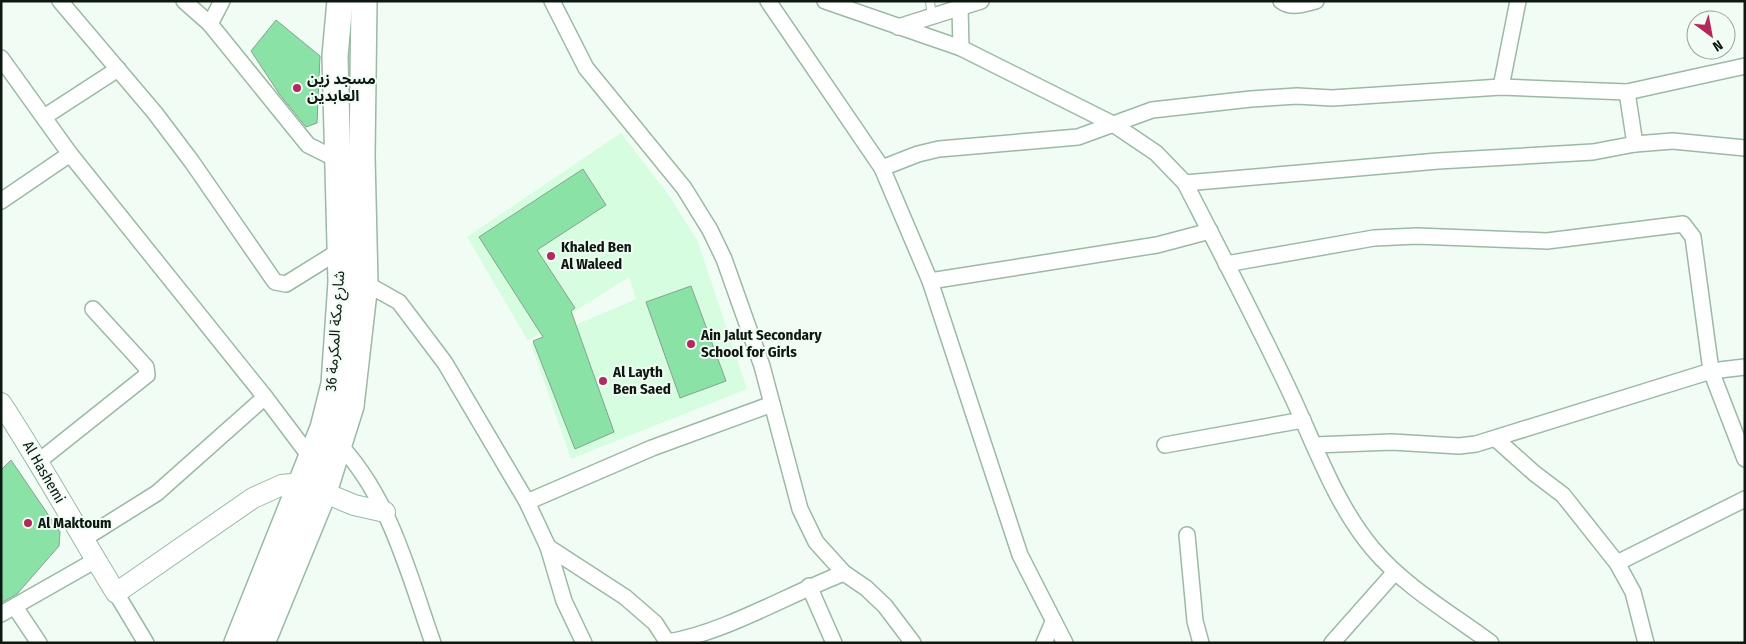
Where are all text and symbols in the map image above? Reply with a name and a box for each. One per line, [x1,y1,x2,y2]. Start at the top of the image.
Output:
north arrow [1686,10,1736,60]
text: N [1710,36,1726,55]
place label: مسجد زين العابدين [307,70,376,105]
marker: مسجد زين العابدين [291,82,303,94]
place label: Khaled Ben Al Waleed [560,238,632,273]
marker: Khaled Ben Al Waleed [545,250,557,262]
street label: شارع مكة المكرمة 36 [322,270,351,392]
place label: Ain Jalut Secondary School for Girls [700,326,823,361]
marker: Ain Jalut Secondary School for Girls [685,338,697,350]
place label: Al Layth Ben Saed [612,363,671,398]
marker: Al Layth Ben Saed [597,375,609,387]
street label: Al Hashemi [19,438,69,506]
place label: Al Maktoum [37,514,112,532]
marker: Al Maktoum [22,517,34,529]

